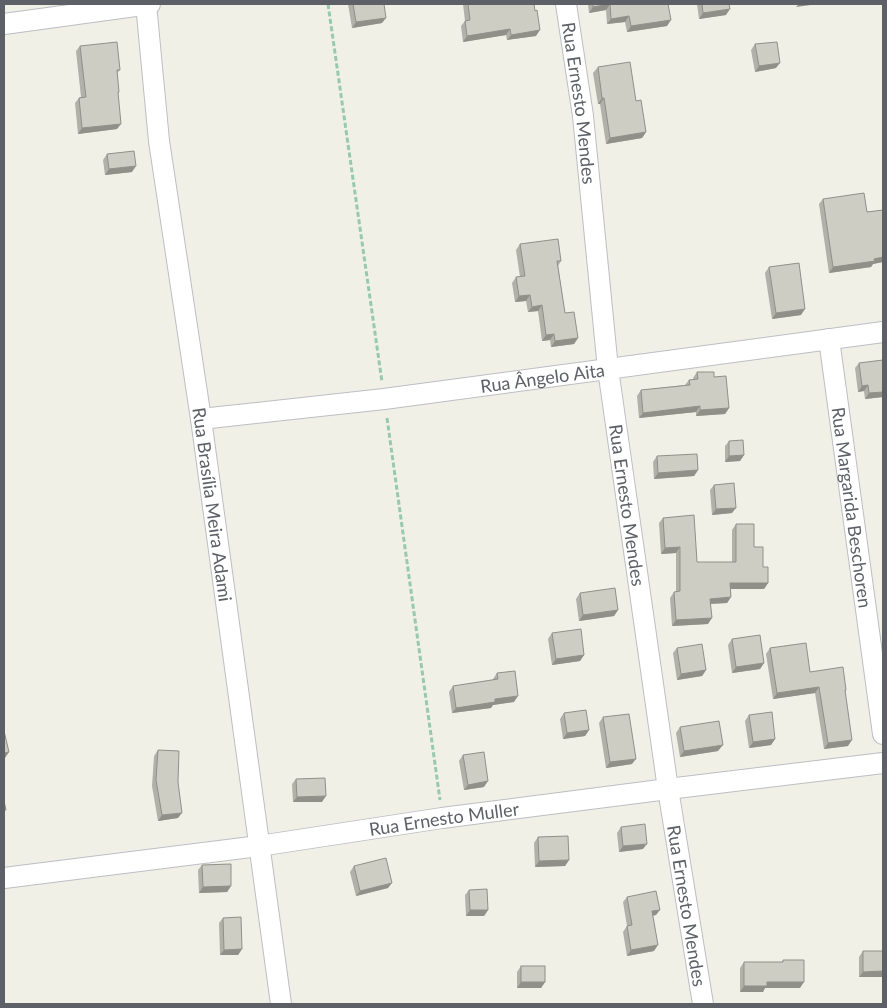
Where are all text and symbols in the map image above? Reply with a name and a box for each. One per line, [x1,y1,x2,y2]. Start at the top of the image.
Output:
street label: Rua Ernesto Mendes [558,21,601,185]
street label: Rua Ângelo Aita [479,358,606,397]
street label: Rua Brasília Meira Adami [188,406,237,603]
street label: Rua Margarida Beschoren [827,406,877,609]
street label: Rua Ernesto Mendes [605,423,650,588]
street label: Rua Ernesto Muller [368,797,521,840]
street label: Rua Ernesto Mendes [663,823,711,988]

